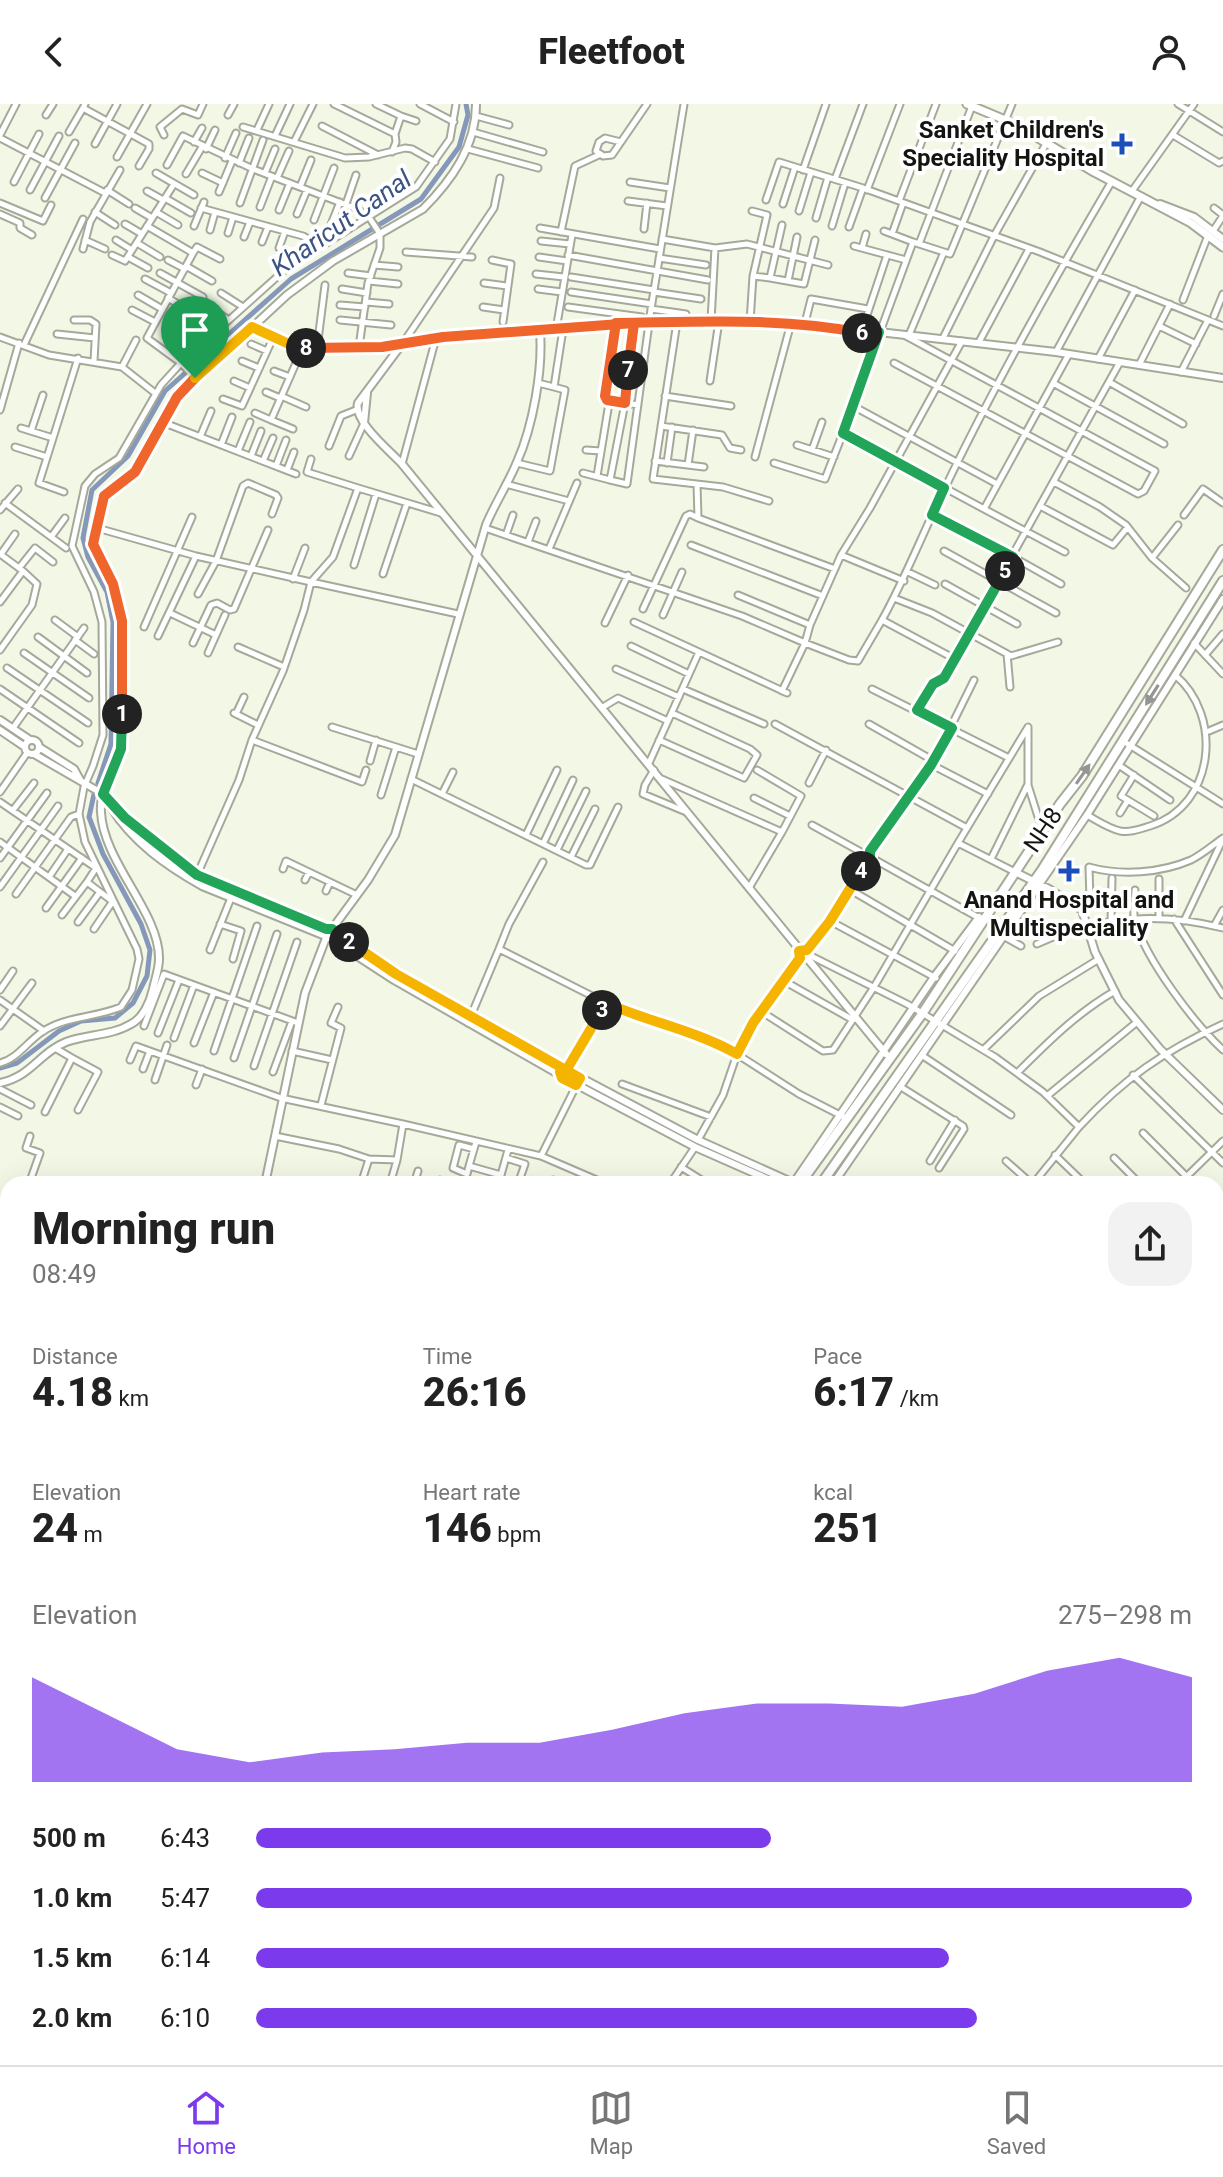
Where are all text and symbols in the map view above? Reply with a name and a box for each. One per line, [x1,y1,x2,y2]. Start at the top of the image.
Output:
icon: back [32,30,76,74]
icon: person [1147,30,1191,74]
text: Fleetfoot [538,31,685,73]
place label: Sanket Children's Speciality Hospital [902,116,1104,172]
marker: Sanket Children's Speciality Hospital [1111,133,1133,155]
water label: Kharicut Canal [265,163,417,282]
pin [161,296,229,378]
icon: arrive [173,308,217,352]
pin: 6 [842,313,882,353]
text: 6 [856,320,868,345]
pin: 8 [286,328,326,368]
text: 8 [300,335,312,360]
pin: 7 [608,350,648,390]
text: 7 [622,357,634,382]
pin: 5 [985,551,1025,591]
text: 5 [999,558,1011,583]
one-way arrow [1144,684,1159,705]
pin: 1 [102,694,142,734]
text: 1 [116,701,128,726]
one-way arrow [1075,764,1090,785]
street label: NH8 [1018,802,1068,858]
pin: 4 [841,851,881,891]
text: 4 [855,858,867,883]
marker: Anand Hospital and Multispeciality [1058,860,1080,882]
place label: Anand Hospital and Multispeciality [964,886,1174,942]
pin: 2 [329,922,369,962]
text: 2 [343,929,355,954]
pin: 3 [582,990,622,1030]
text: 3 [596,997,608,1022]
button: share [1108,1202,1192,1286]
text: Morning run [32,1203,275,1255]
text: 08:49 [32,1259,97,1289]
text: Distance [32,1344,118,1369]
text: Time [423,1344,472,1369]
text: Pace [813,1344,862,1369]
text: 4.18 [32,1369,113,1416]
text: 26:16 [423,1369,527,1416]
text: 6:17 [813,1369,894,1416]
text: km [113,1386,149,1411]
text: /km [894,1386,939,1411]
text: Elevation [32,1480,121,1505]
text: Heart rate [423,1480,521,1505]
text: kcal [813,1480,853,1505]
text: 24 [32,1505,78,1552]
text: 146 [423,1505,492,1552]
text: 251 [813,1505,883,1552]
text: m [78,1522,103,1547]
text: bpm [492,1522,541,1547]
text: Elevation [32,1600,137,1630]
text: 275–298 m [1058,1600,1192,1630]
text: 500 m [32,1823,106,1853]
text: 6:43 [160,1823,210,1853]
text: 1.0 km [32,1883,112,1913]
text: 5:47 [160,1883,210,1913]
text: 1.5 km [32,1943,112,1973]
text: 6:14 [160,1943,210,1973]
text: 2.0 km [32,2003,112,2033]
text: 6:10 [160,2003,210,2033]
tab: Home [177,2086,236,2159]
tab: Map [589,2086,633,2159]
tab: Saved [987,2086,1046,2159]

